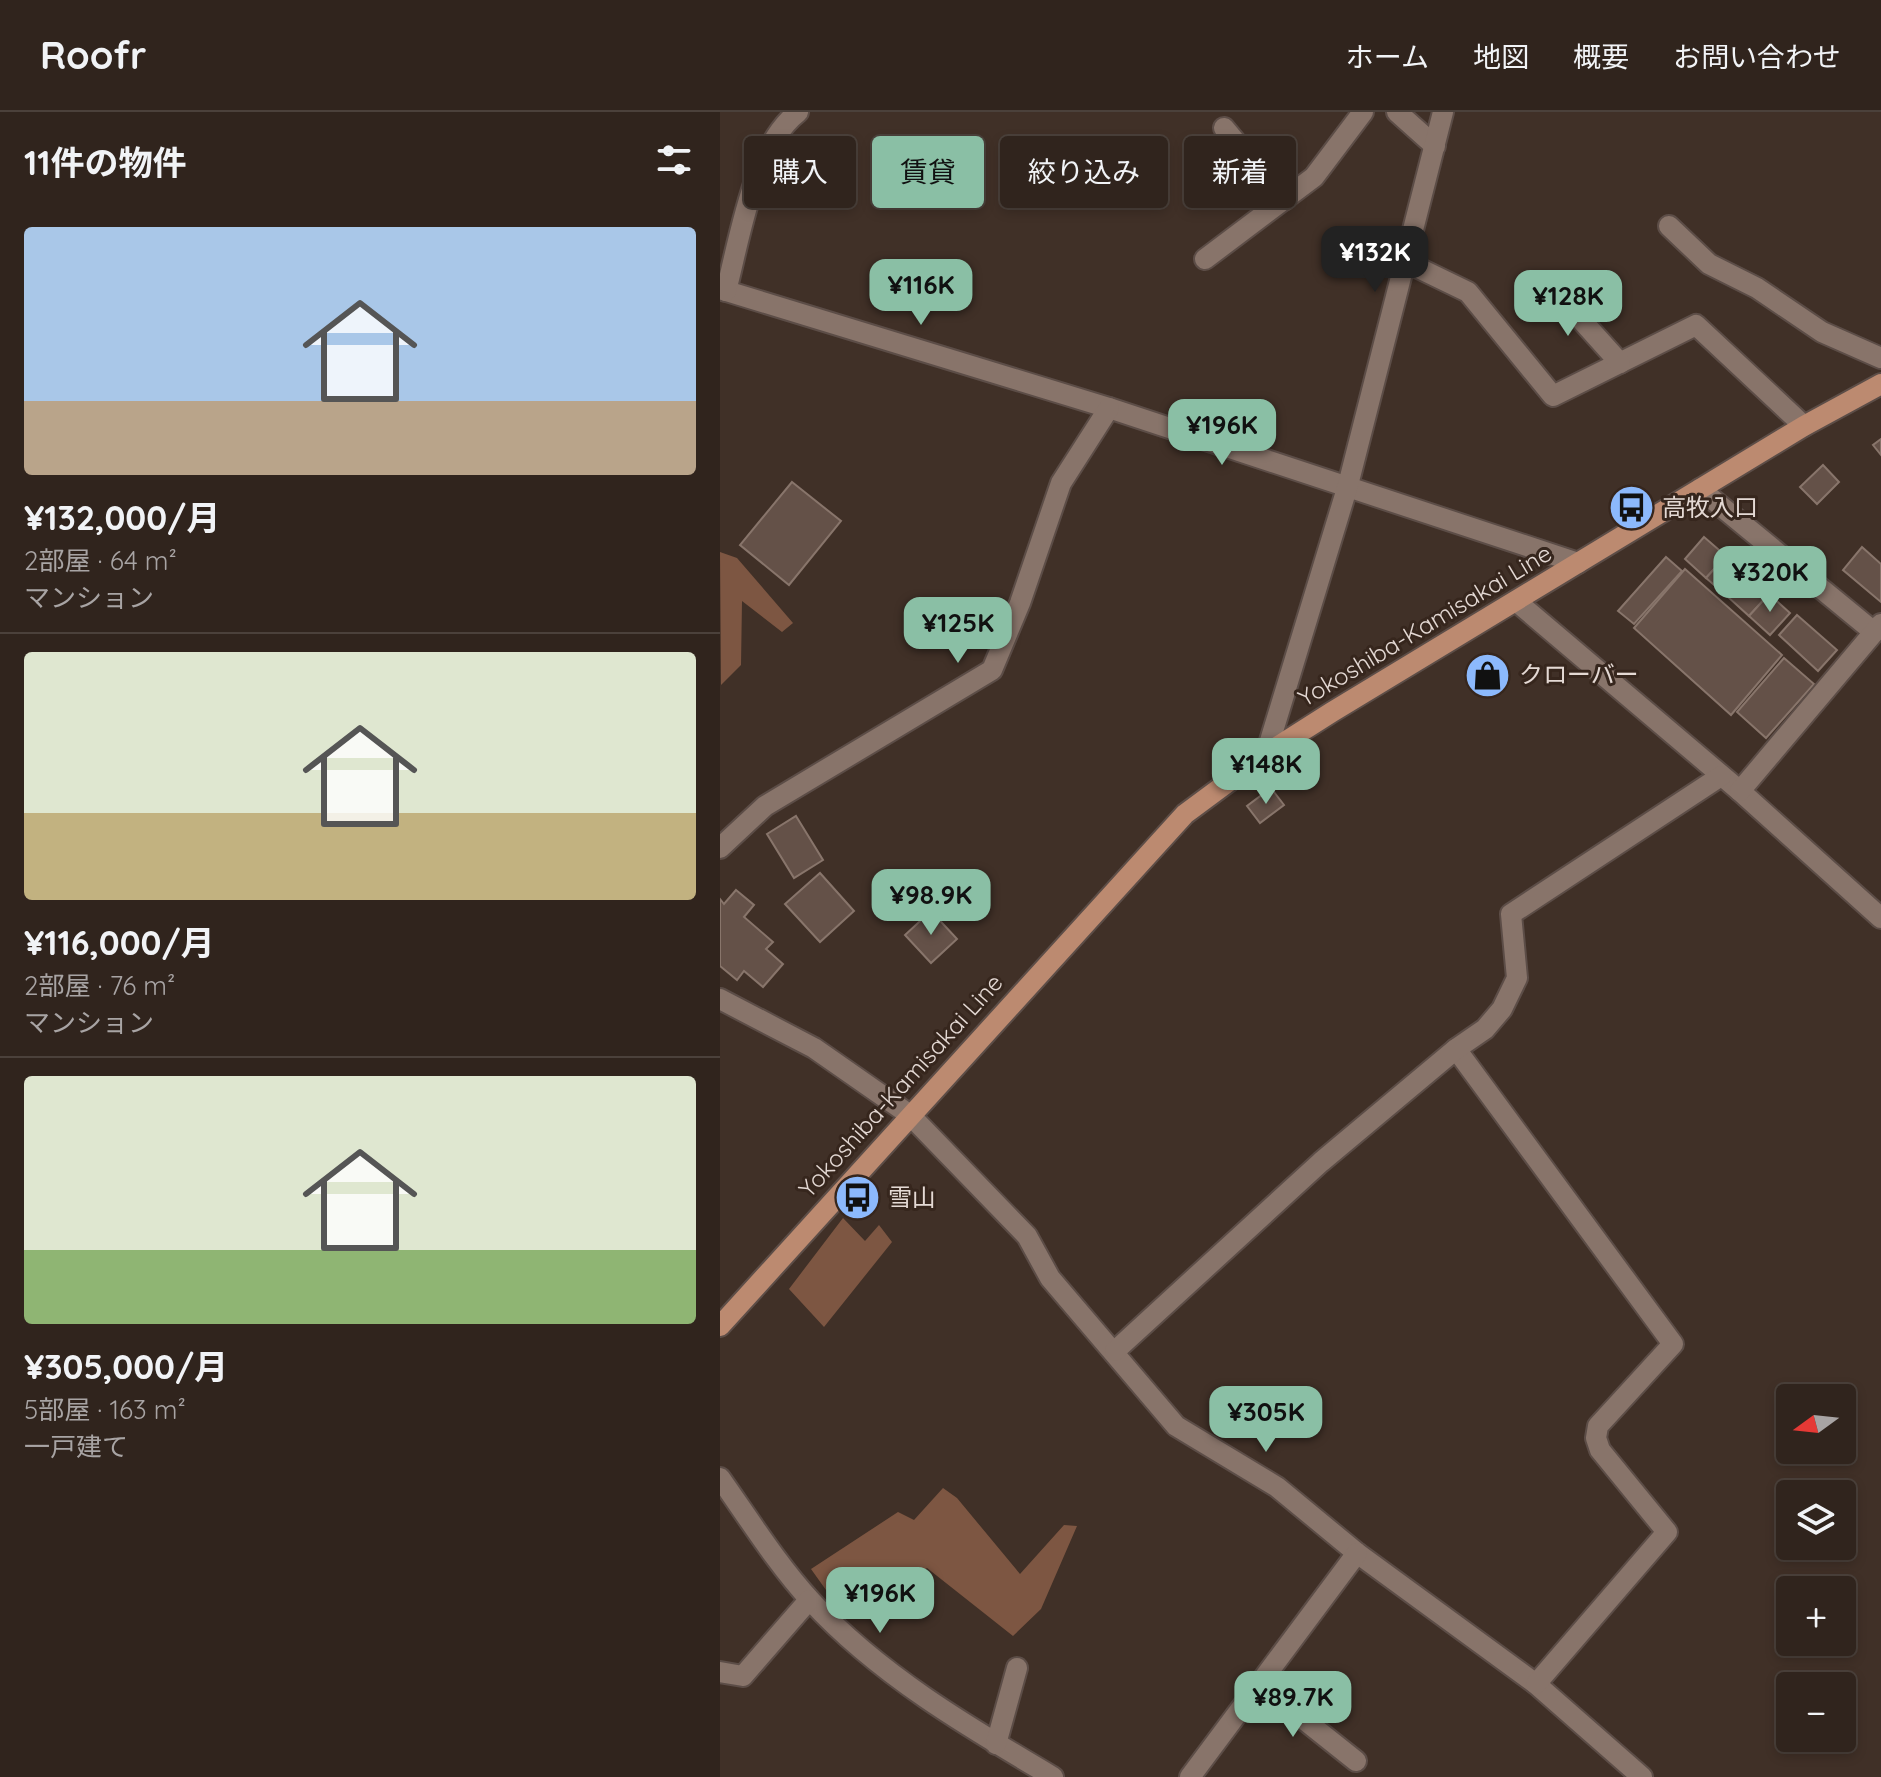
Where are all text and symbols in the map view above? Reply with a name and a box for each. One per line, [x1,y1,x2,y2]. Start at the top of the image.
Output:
text: Roofr [40,31,146,79]
text: ホーム [1346,39,1429,74]
text: 地図 [1473,39,1529,74]
text: 概要 [1573,39,1629,74]
text: お問い合わせ [1673,39,1841,74]
chip: 購入 [744,136,856,208]
chip: 賃貸 [872,136,984,208]
chip: 絞り込み [1000,136,1168,208]
chip: 新着 [1184,136,1296,208]
icon: filters [652,138,696,182]
text: 11件の物件 [24,141,186,184]
pin: ¥132K [1319,226,1431,294]
text: ¥132K [1339,235,1411,268]
pin: ¥116K [865,259,977,327]
text: ¥116K [887,268,955,301]
pin: ¥128K [1512,270,1624,338]
icon: home [288,279,432,423]
text: ¥128K [1532,279,1604,312]
pin: ¥196K [1166,399,1278,467]
text: ¥196K [1186,408,1258,441]
bus stop icon: 高牧入口 [1607,484,1655,532]
place label: 高牧入口 [1662,492,1758,522]
text: ¥132,000/月 [24,496,220,539]
street label: Yokoshiba-Kamisakai Line [1292,538,1557,713]
text: 2部屋 · 64 m² [24,544,177,577]
pin: ¥320K [1714,546,1826,614]
text: ¥320K [1731,555,1809,588]
text: マンション [24,581,154,614]
pin: ¥125K [902,597,1014,665]
text: ¥125K [922,606,994,639]
shop icon: クローバー [1464,651,1512,699]
place label: クローバー [1519,659,1639,689]
icon: home [288,704,432,848]
pin: ¥148K [1210,738,1322,806]
text: ¥148K [1230,747,1302,780]
pin: ¥98.9K [866,869,996,937]
text: ¥98.9K [890,878,972,911]
text: ¥116,000/月 [24,921,215,964]
street label: Yokoshiba-Kamisakai Line [792,967,1009,1203]
text: 2部屋 · 76 m² [24,969,175,1002]
text: マンション [24,1006,154,1039]
icon: home [288,1128,432,1272]
bus stop icon: 雪山 [833,1174,881,1222]
place label: 雪山 [888,1182,936,1212]
text: ¥305,000/月 [24,1345,228,1388]
north arrow [1776,1384,1856,1464]
map controls [1776,1384,1856,1752]
pin: ¥305K [1210,1386,1322,1454]
text: 5部屋 · 163 m² [24,1393,186,1426]
text: ¥305K [1227,1395,1305,1428]
text: 一戸建て [24,1430,128,1463]
button: layers [1776,1480,1856,1560]
pin: ¥196K [824,1567,936,1635]
text: ¥196K [844,1576,916,1609]
button: + [1776,1576,1856,1656]
pin: ¥89.7K [1228,1671,1358,1739]
button: − [1776,1672,1856,1752]
text: ¥89.7K [1252,1680,1334,1713]

